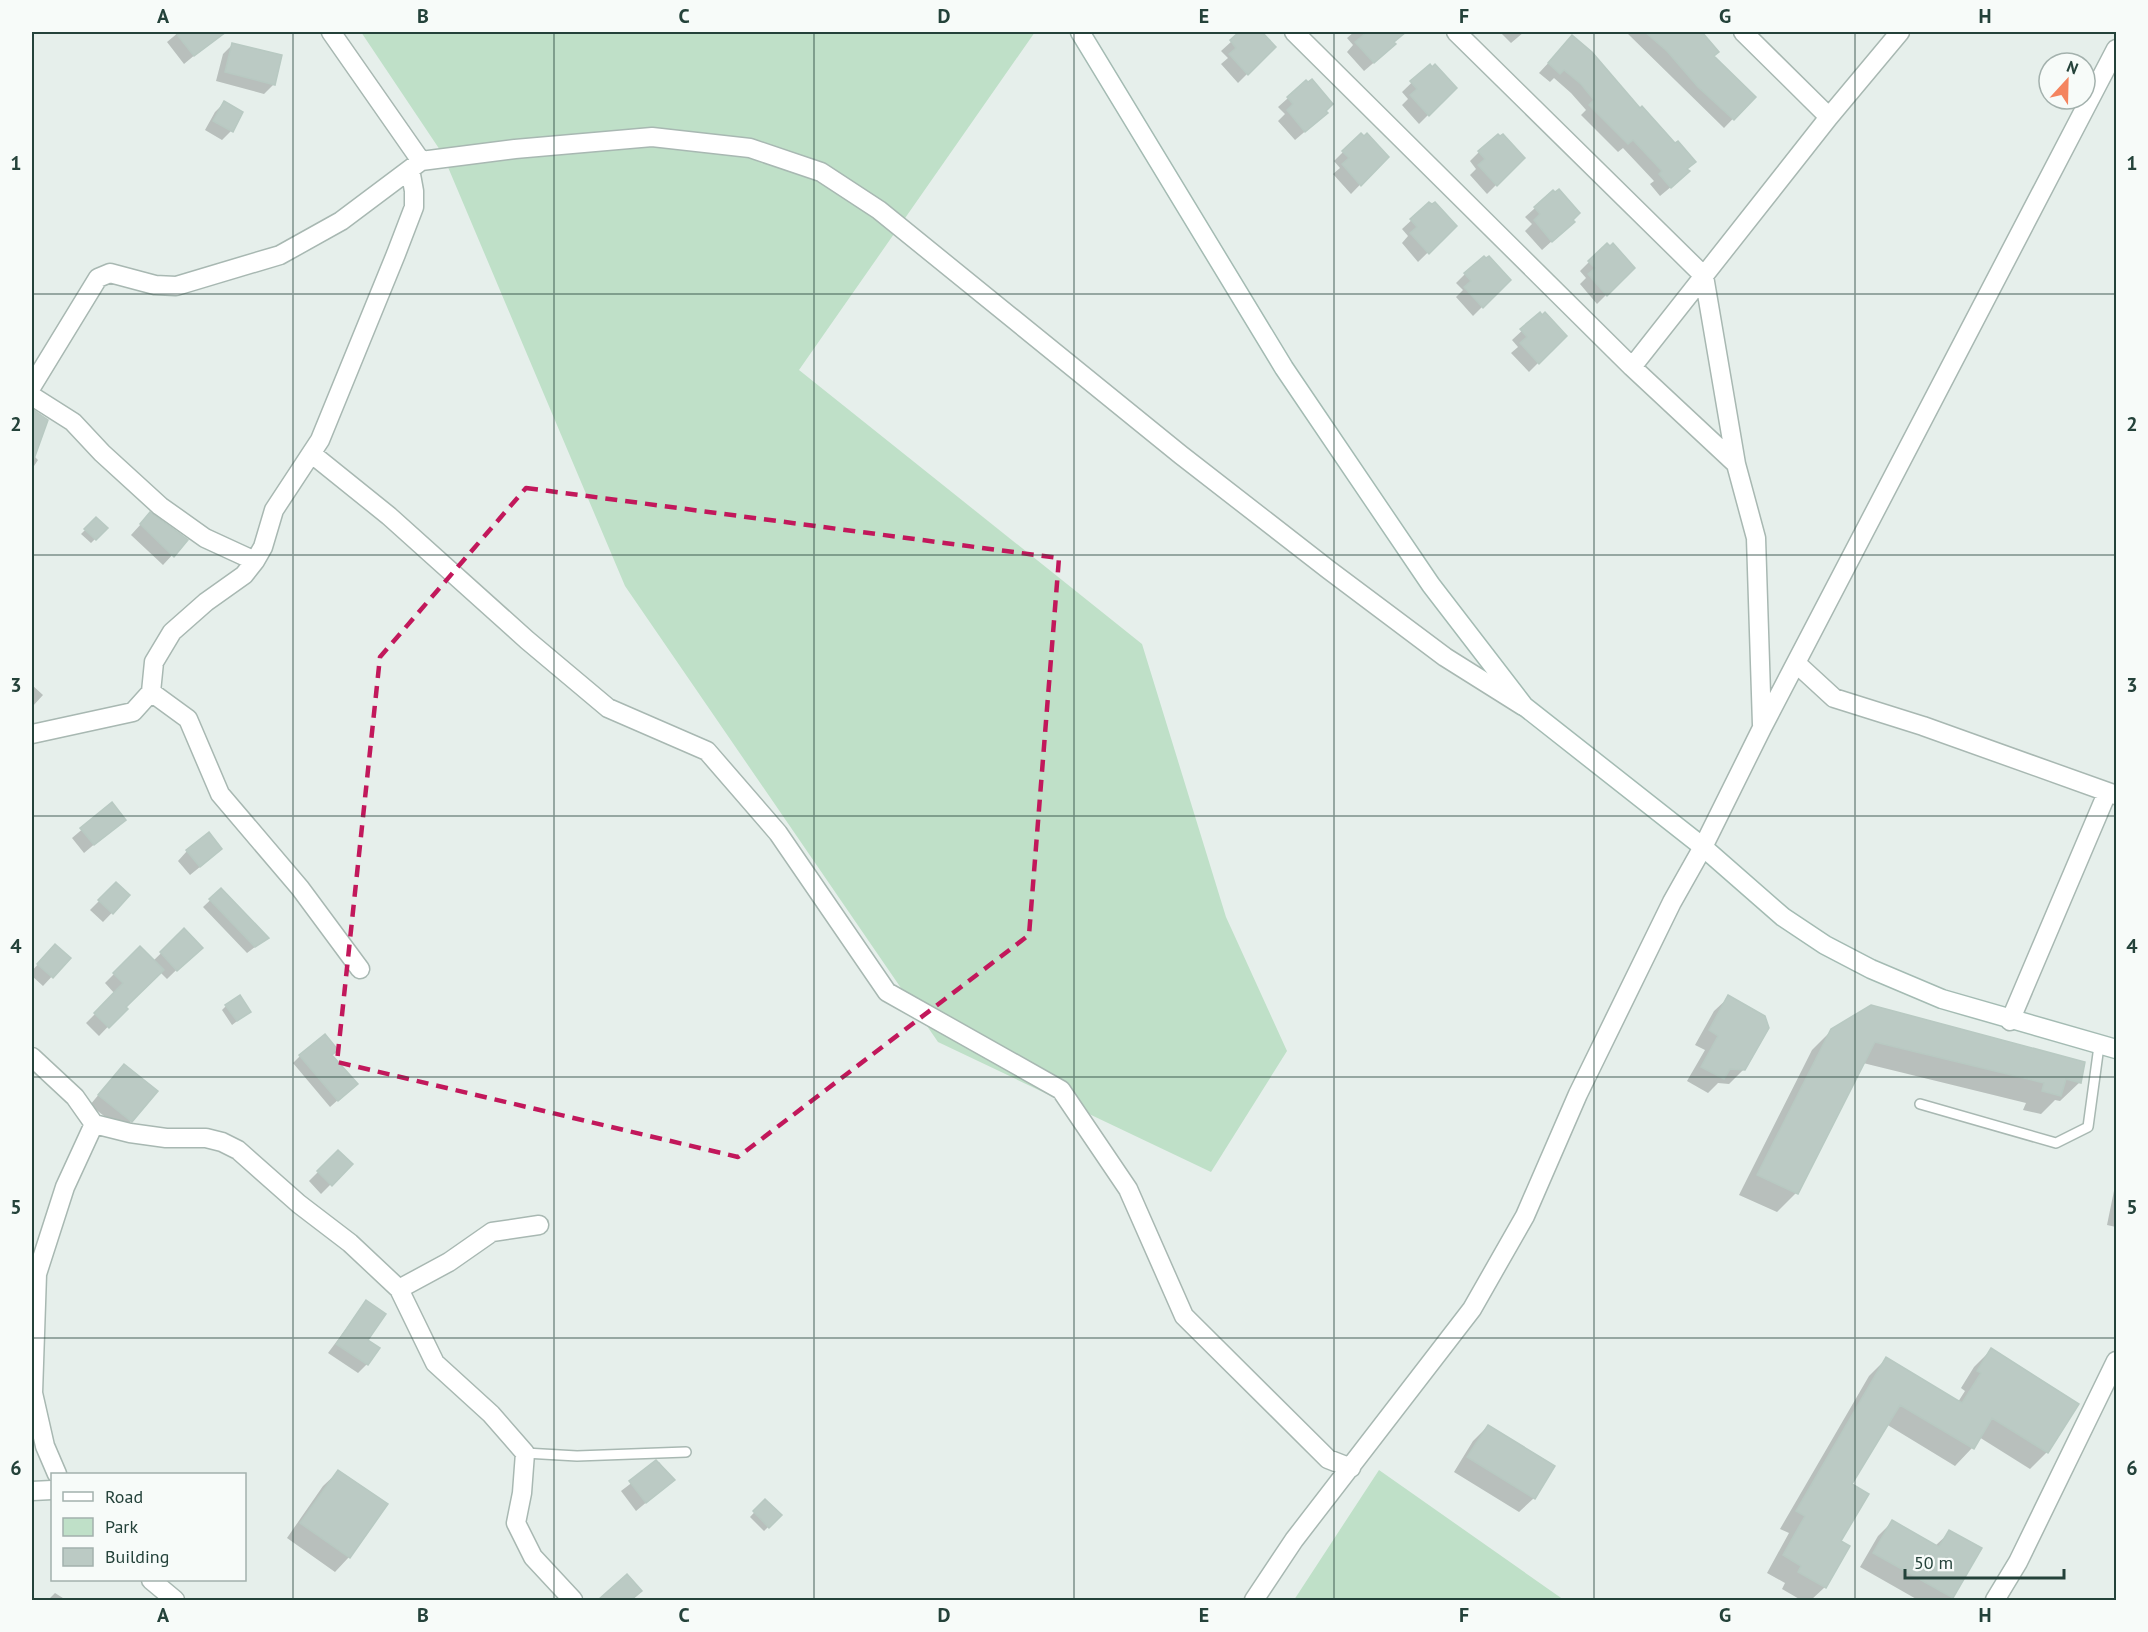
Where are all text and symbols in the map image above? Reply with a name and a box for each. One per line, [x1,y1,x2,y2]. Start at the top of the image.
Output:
text: A [157,3,170,29]
text: B [417,3,429,29]
text: C [678,3,690,29]
text: D [938,3,951,29]
text: E [1199,3,1209,29]
text: F [1459,3,1469,29]
text: G [1719,3,1731,29]
text: H [1978,3,1992,29]
north arrow [2037,51,2097,111]
text: N [2064,56,2081,78]
text: 1 [10,150,22,176]
text: 1 [2126,150,2138,176]
text: 2 [10,411,22,437]
text: 2 [2126,411,2138,437]
text: 3 [10,672,22,698]
text: 3 [2126,672,2138,698]
text: 4 [10,933,22,959]
text: 4 [2126,933,2138,959]
text: 5 [10,1194,22,1220]
text: 5 [2126,1194,2138,1220]
text: 6 [10,1455,22,1481]
text: 6 [2126,1455,2138,1481]
legend [51,1473,246,1581]
text: Road [105,1485,143,1508]
text: Park [105,1515,138,1538]
scale bar [1905,1542,2064,1580]
text: Building [105,1545,169,1568]
text: 50 m [1914,1551,1953,1574]
text: A [157,1602,170,1628]
text: B [417,1602,429,1628]
text: C [678,1602,690,1628]
text: D [938,1602,951,1628]
text: E [1199,1602,1209,1628]
text: F [1459,1602,1469,1628]
text: G [1719,1602,1731,1628]
text: H [1978,1602,1992,1628]

